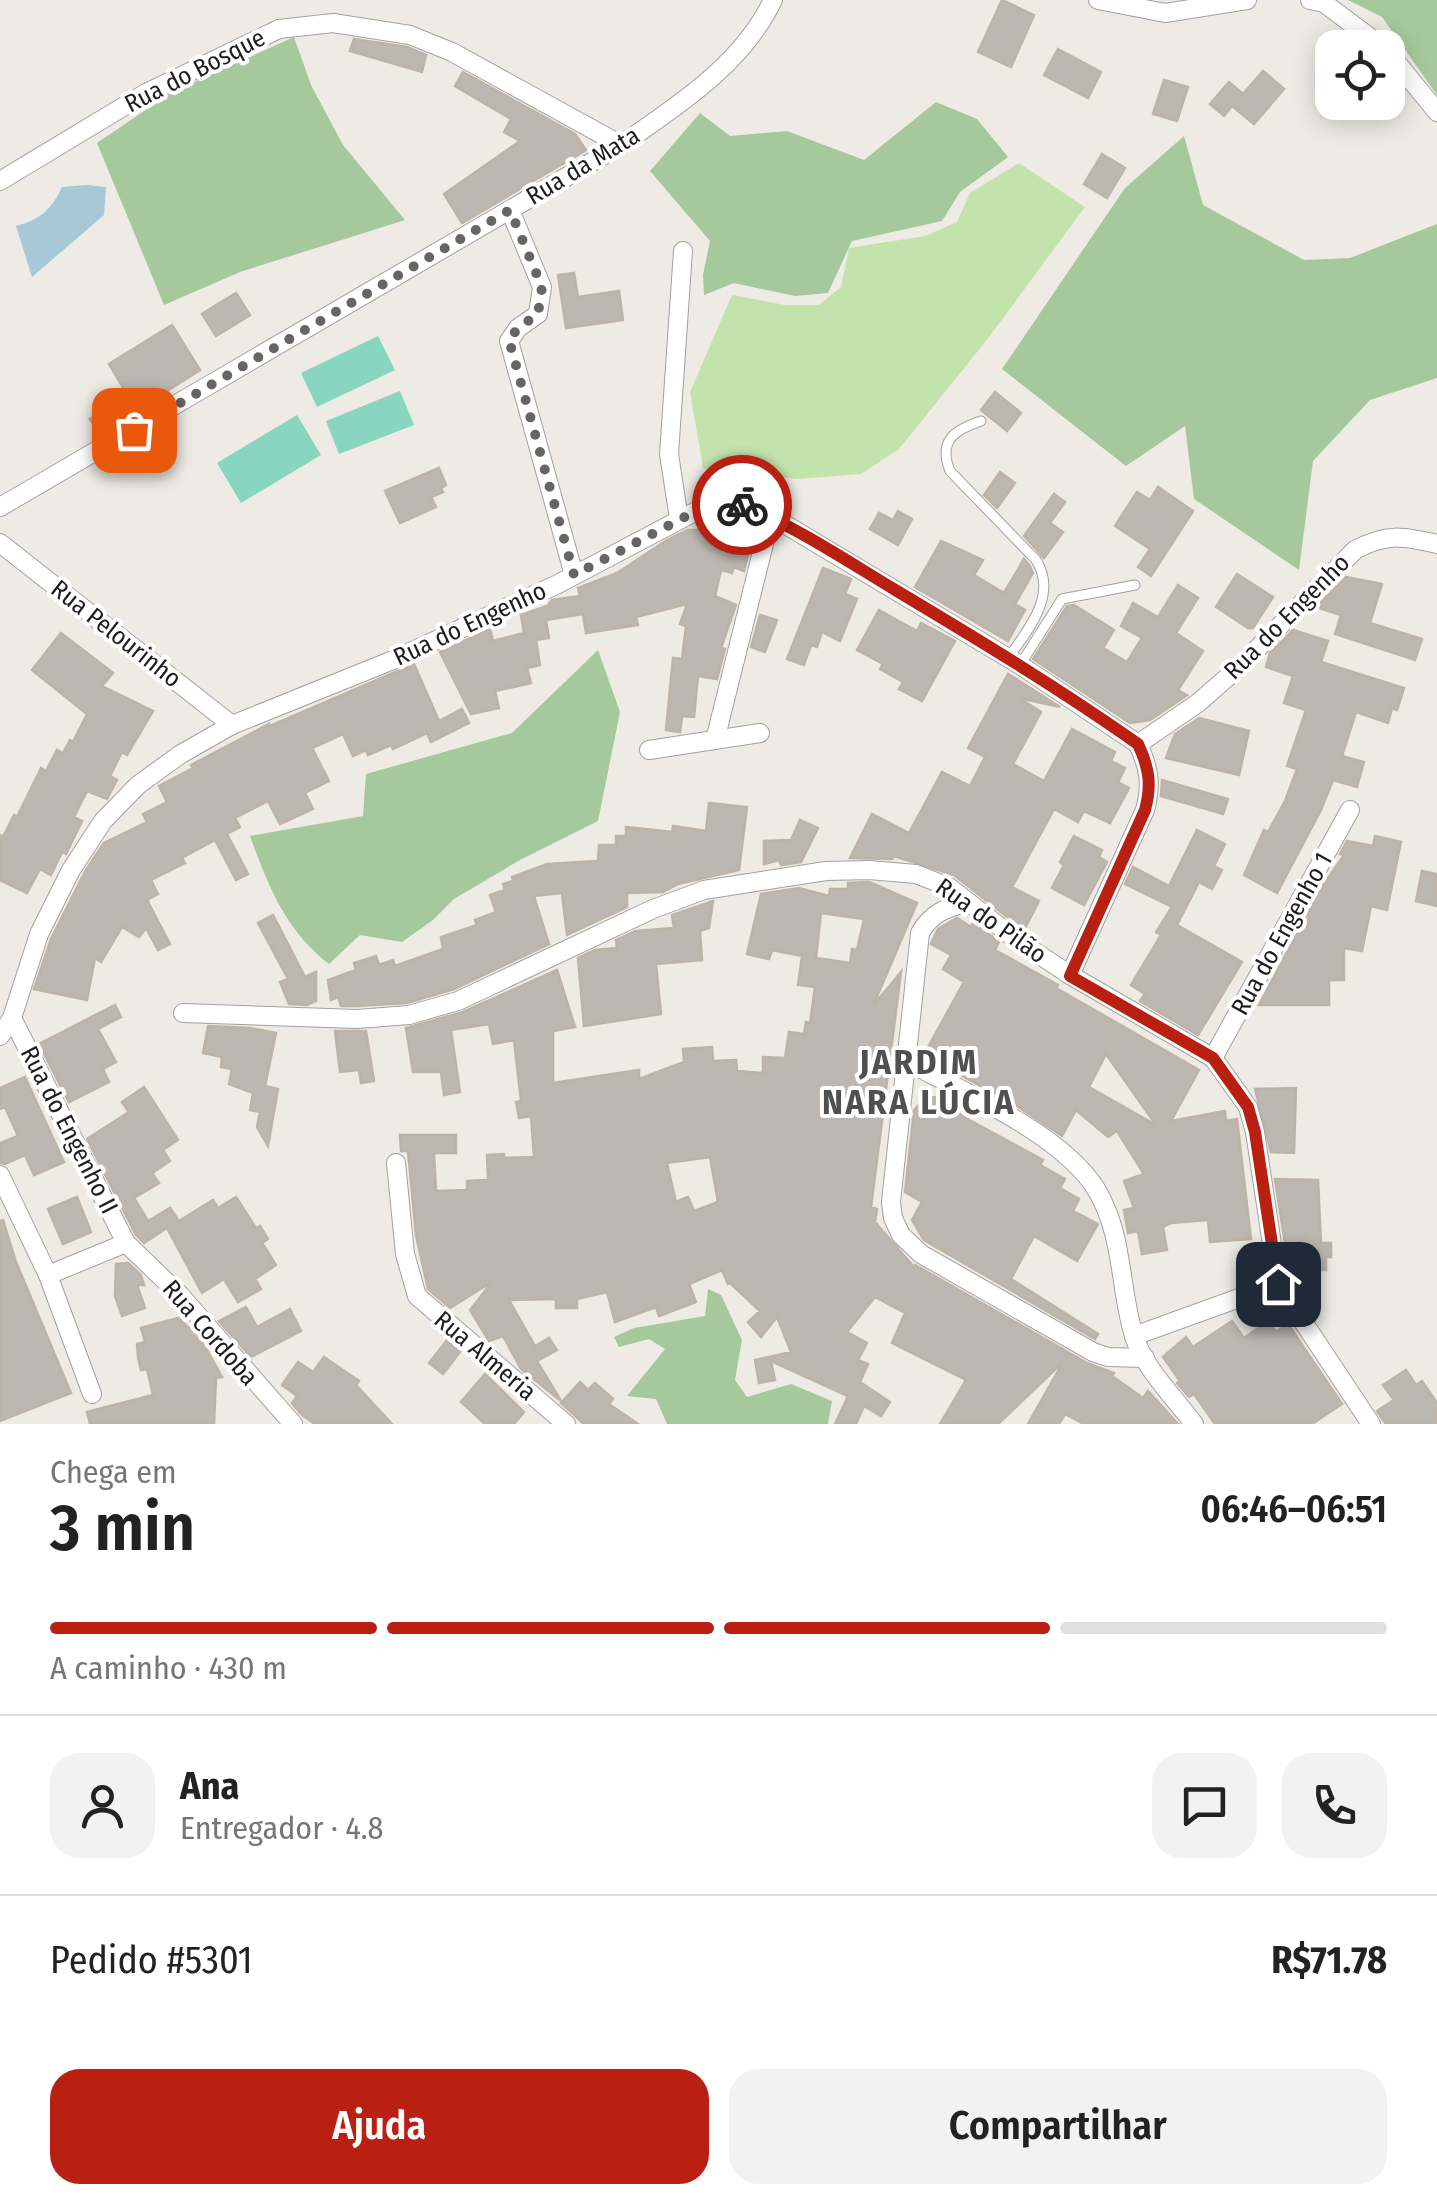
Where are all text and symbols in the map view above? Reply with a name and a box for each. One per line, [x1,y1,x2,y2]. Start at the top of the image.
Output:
street label: Rua do Bosque [120,23,270,119]
map controls [1315,30,1405,120]
button: locate [1315,30,1405,120]
street label: Rua da Mata [521,121,645,211]
pin [92,388,177,473]
icon: bag [107,403,162,458]
courier [692,455,792,555]
icon: bike [715,478,770,533]
street label: Rua do Engenho [1218,548,1356,686]
street label: Rua Pelourinho [45,574,187,694]
street label: Rua do Engenho [389,576,551,672]
street label: Rua do Engenho 1 [1225,848,1339,1020]
street label: Rua do Pilão [930,872,1052,970]
street label: Rua do Engenho II [14,1041,124,1219]
district label: JARDIM NARA LÚCIA [822,1041,1016,1123]
pin [1236,1242,1321,1327]
icon: home [1251,1257,1306,1312]
street label: Rua Cordoba [156,1274,264,1392]
street label: Rua Almeria [428,1305,542,1407]
text: Chega em [50,1453,177,1491]
text: 06:46–06:51 [1200,1486,1387,1532]
text: 3 min [50,1489,195,1567]
text: A caminho · 430 m [50,1649,287,1687]
button: person [50,1753,155,1858]
button: chat [1152,1753,1257,1858]
button: phone [1282,1753,1387,1858]
text: Ana [180,1763,239,1809]
text: Entregador · 4.8 [180,1809,383,1847]
text: Pedido #5301 [50,1937,253,1983]
text: R$71.78 [1271,1937,1387,1983]
button: Ajuda [50,2069,709,2184]
button: Compartilhar [729,2069,1387,2184]

